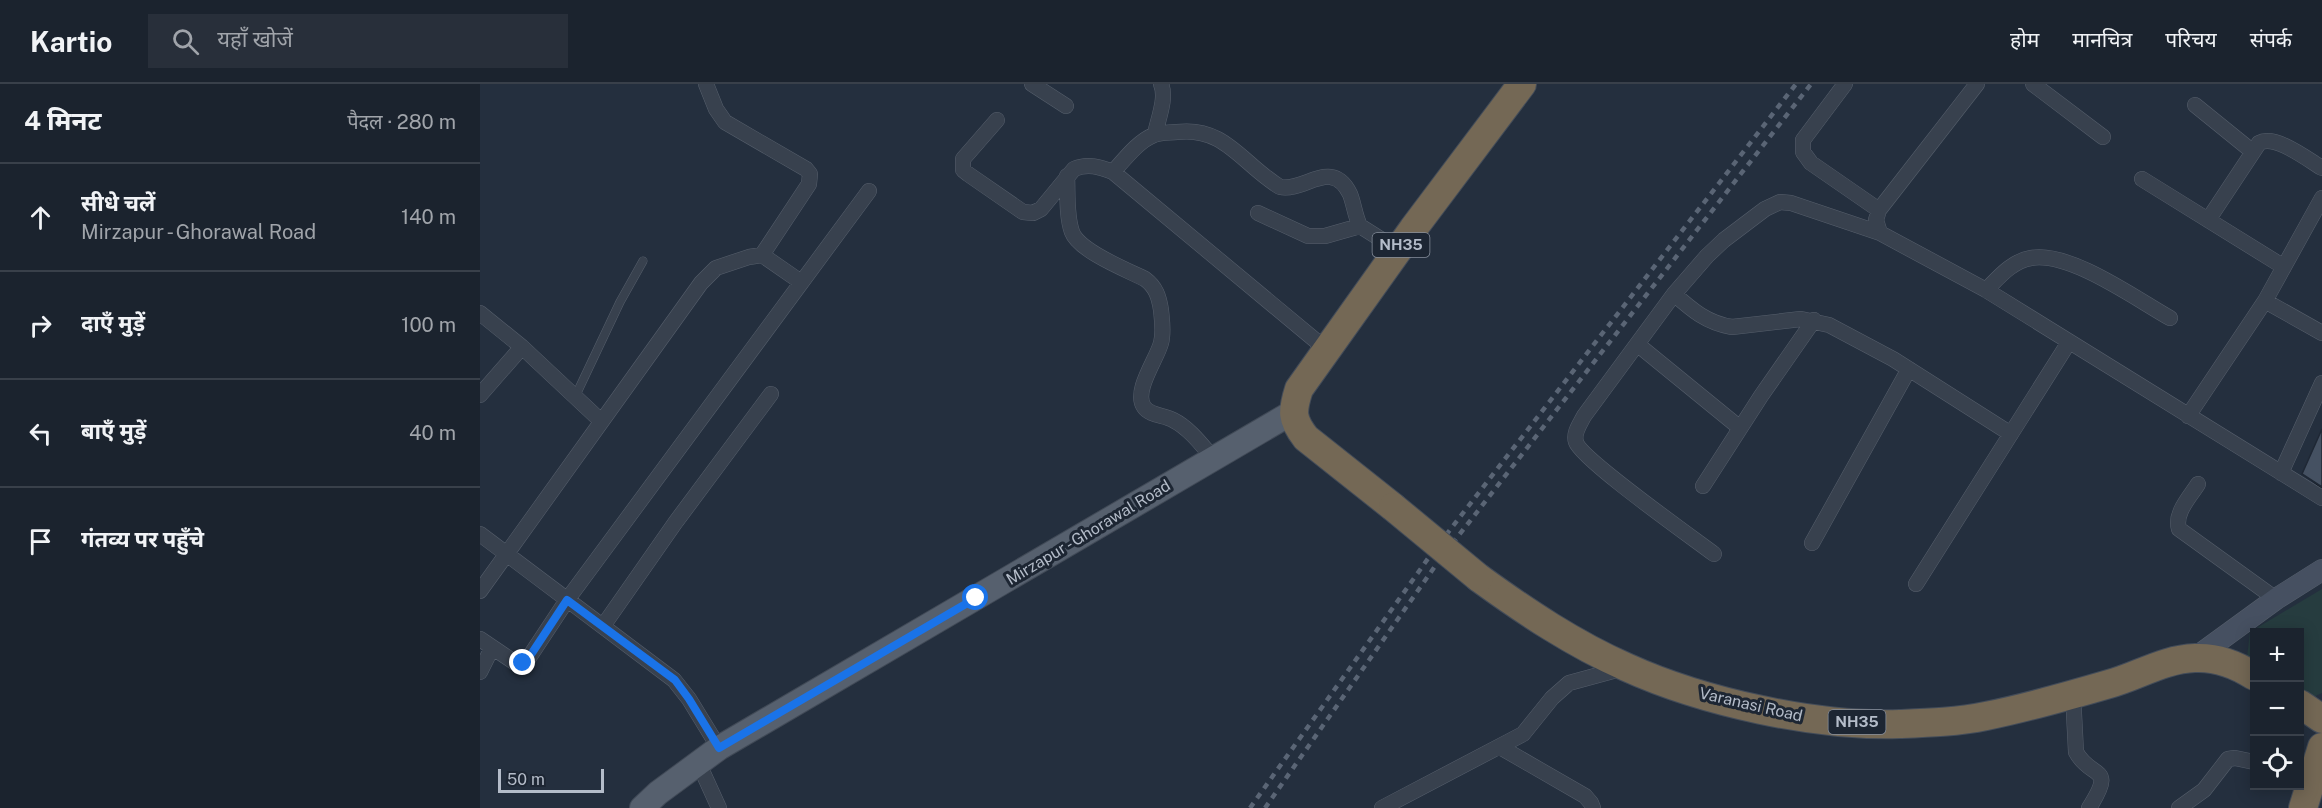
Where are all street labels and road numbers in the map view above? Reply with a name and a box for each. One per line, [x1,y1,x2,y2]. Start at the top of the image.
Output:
road number: NH35 [1372,233,1430,257]
street label: Mirzapur - Ghorawal Road [1003,476,1174,589]
street label: Varanasi Road [1697,683,1804,726]
road number: NH35 [1828,710,1886,734]

